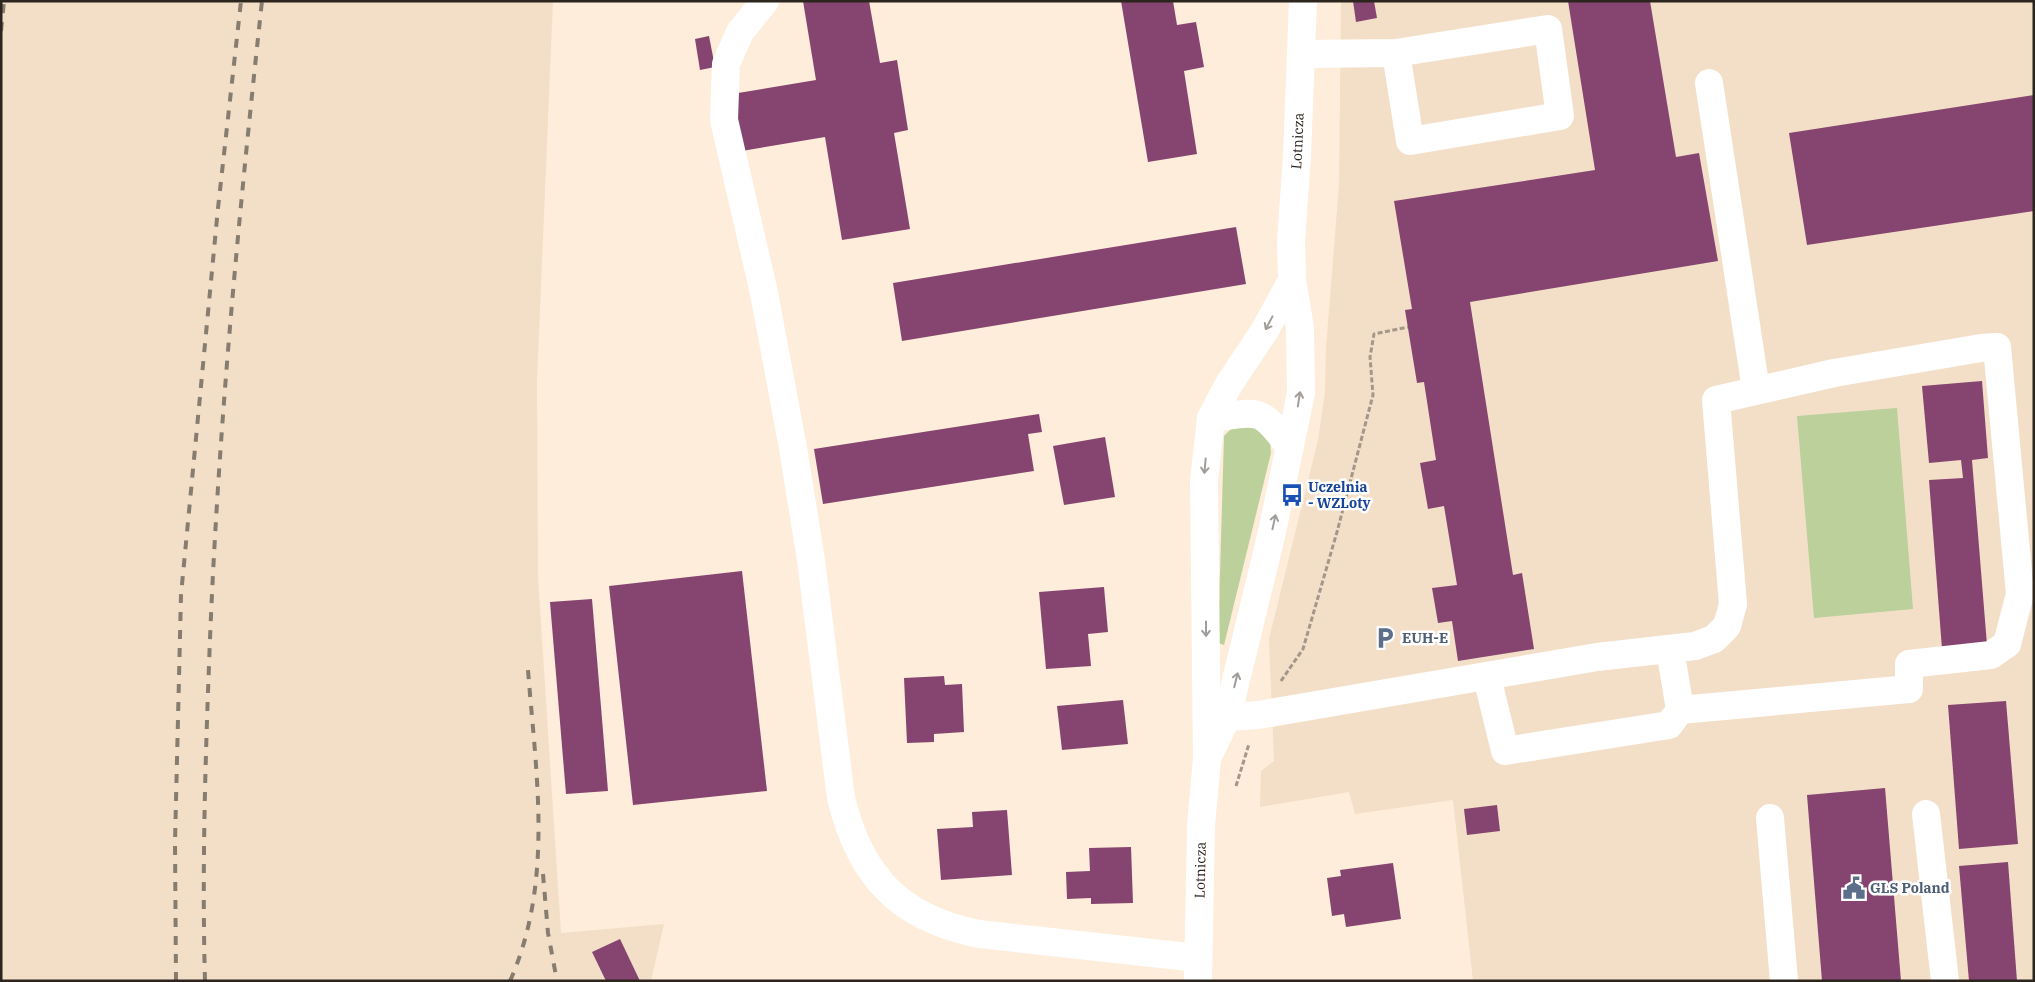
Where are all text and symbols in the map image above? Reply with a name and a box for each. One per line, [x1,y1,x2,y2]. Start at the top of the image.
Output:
street label: Lotnicza [1287,112,1308,170]
one-way arrow [1264,315,1273,330]
one-way arrow [1295,391,1305,407]
one-way arrow [1200,458,1210,474]
place label: Uczelnia - WZLoty [1308,478,1370,512]
bus stop icon: Uczelnia - WZLoty [1279,482,1305,508]
one-way arrow [1270,514,1280,530]
one-way arrow [1201,620,1211,637]
parking icon: EUH-E [1372,625,1398,651]
place label: EUH-E [1402,629,1448,647]
one-way arrow [1232,672,1242,688]
street label: Lotnicza [1191,841,1210,898]
public building icon: GLS Poland [1841,875,1867,901]
place label: GLS Poland [1870,879,1950,897]

